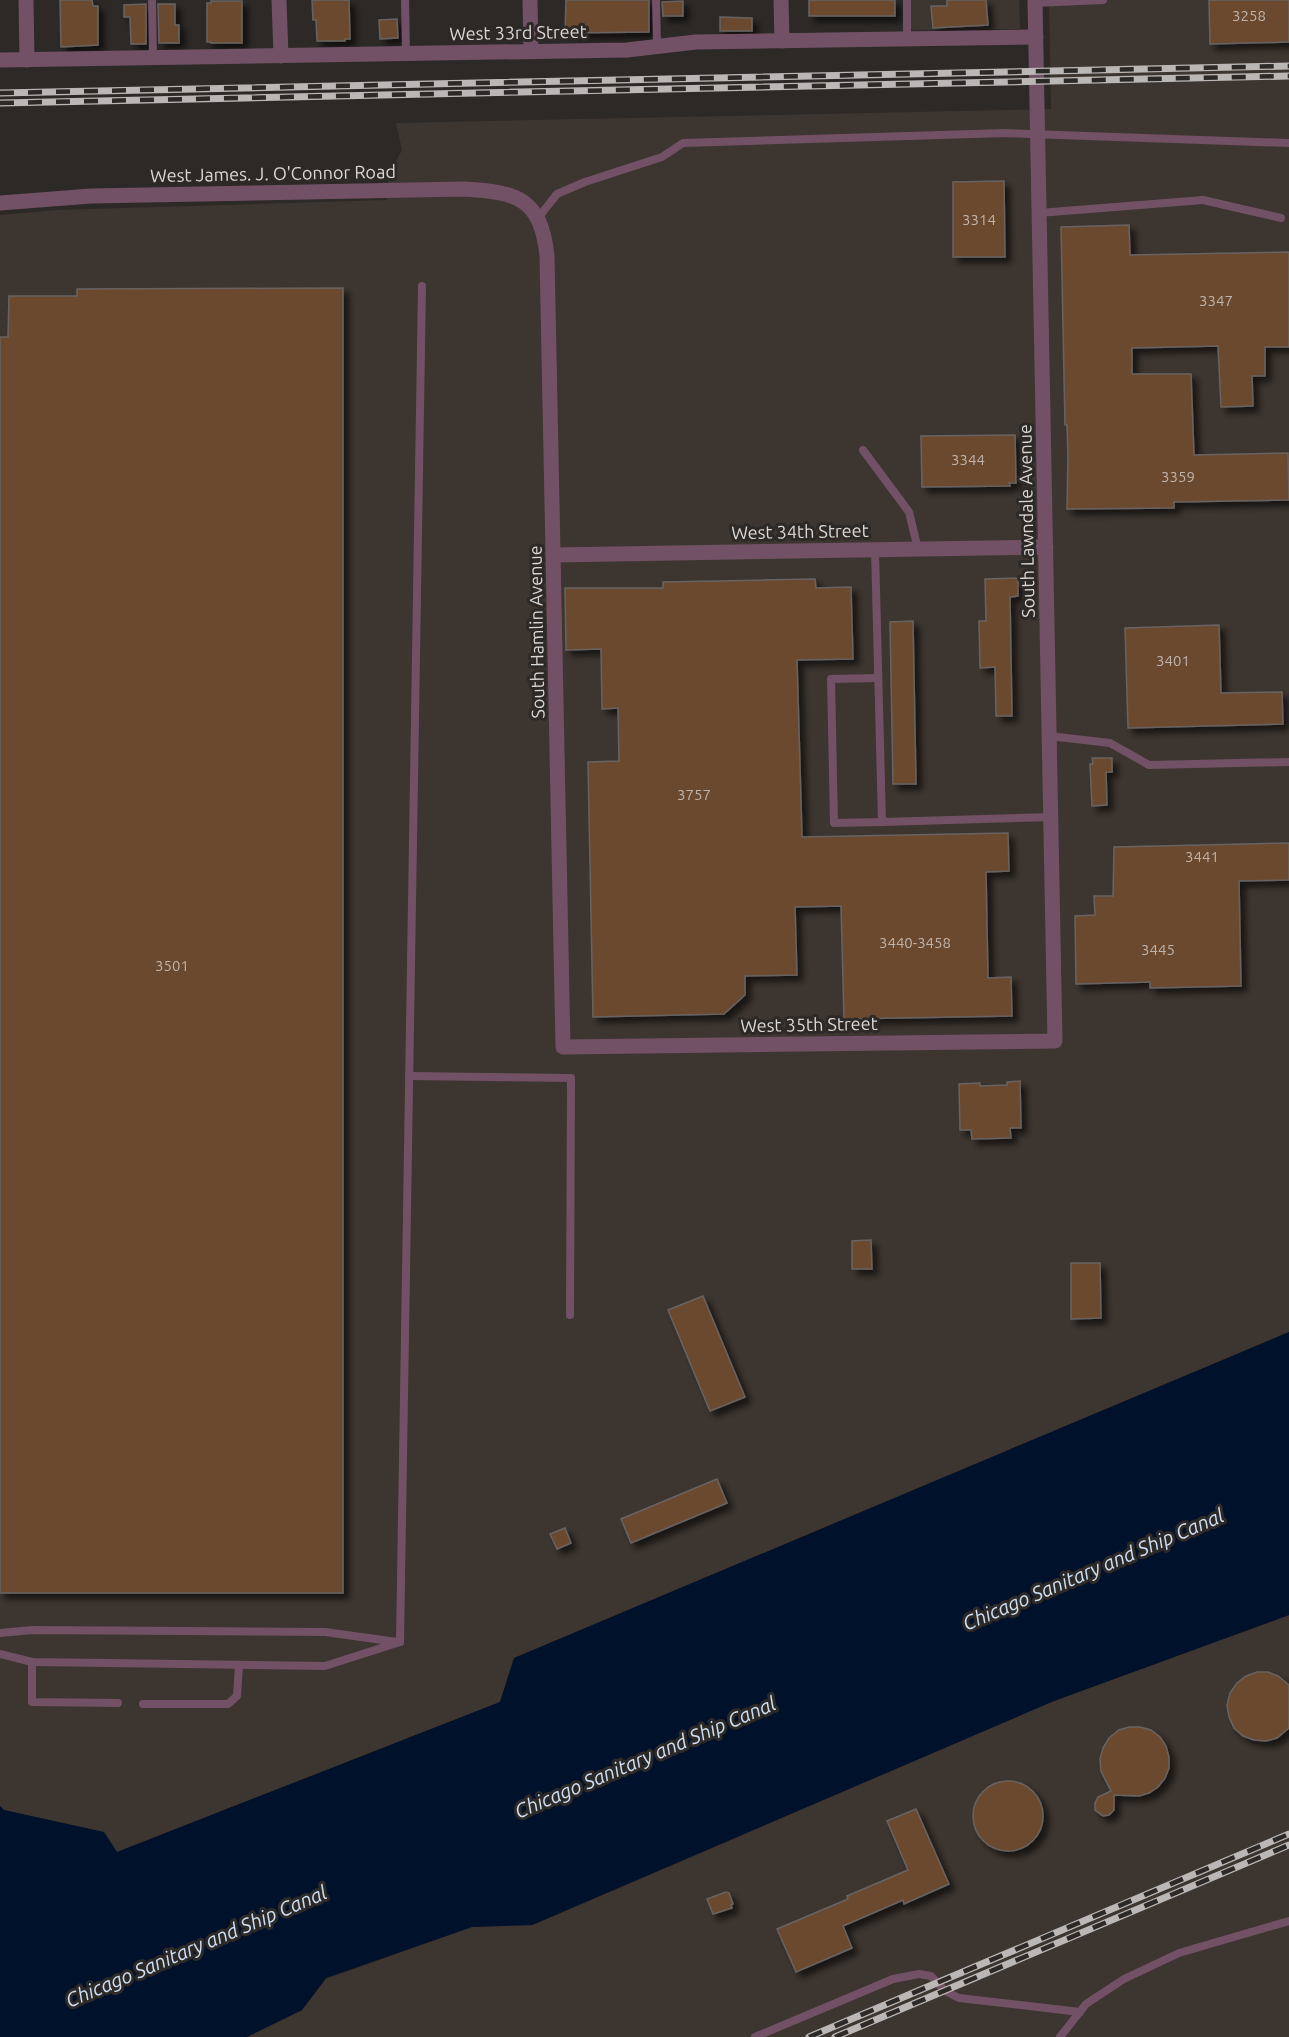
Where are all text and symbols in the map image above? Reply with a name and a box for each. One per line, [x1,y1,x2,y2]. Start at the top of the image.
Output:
house number: 3258 [1232,7,1266,24]
street label: West 33rd Street [449,21,587,43]
street label: West James. J. O'Connor Road [150,161,396,185]
house number: 3314 [962,211,996,228]
house number: 3347 [1199,292,1233,309]
street label: South Lawndale Avenue [1014,424,1038,618]
house number: 3344 [951,451,985,468]
house number: 3359 [1161,468,1195,485]
street label: West 34th Street [731,520,869,542]
street label: South Hamlin Avenue [524,545,548,719]
house number: 3401 [1156,652,1190,669]
house number: 3757 [677,786,711,803]
house number: 3441 [1185,848,1219,865]
house number: 3440-3458 [879,934,951,951]
house number: 3445 [1141,941,1175,958]
house number: 3501 [155,957,189,974]
street label: West 35th Street [740,1013,878,1035]
water label: Chicago Sanitary and Ship Canal [959,1503,1228,1635]
water label: Chicago Sanitary and Ship Canal [511,1691,780,1823]
water label: Chicago Sanitary and Ship Canal [62,1880,331,2012]

